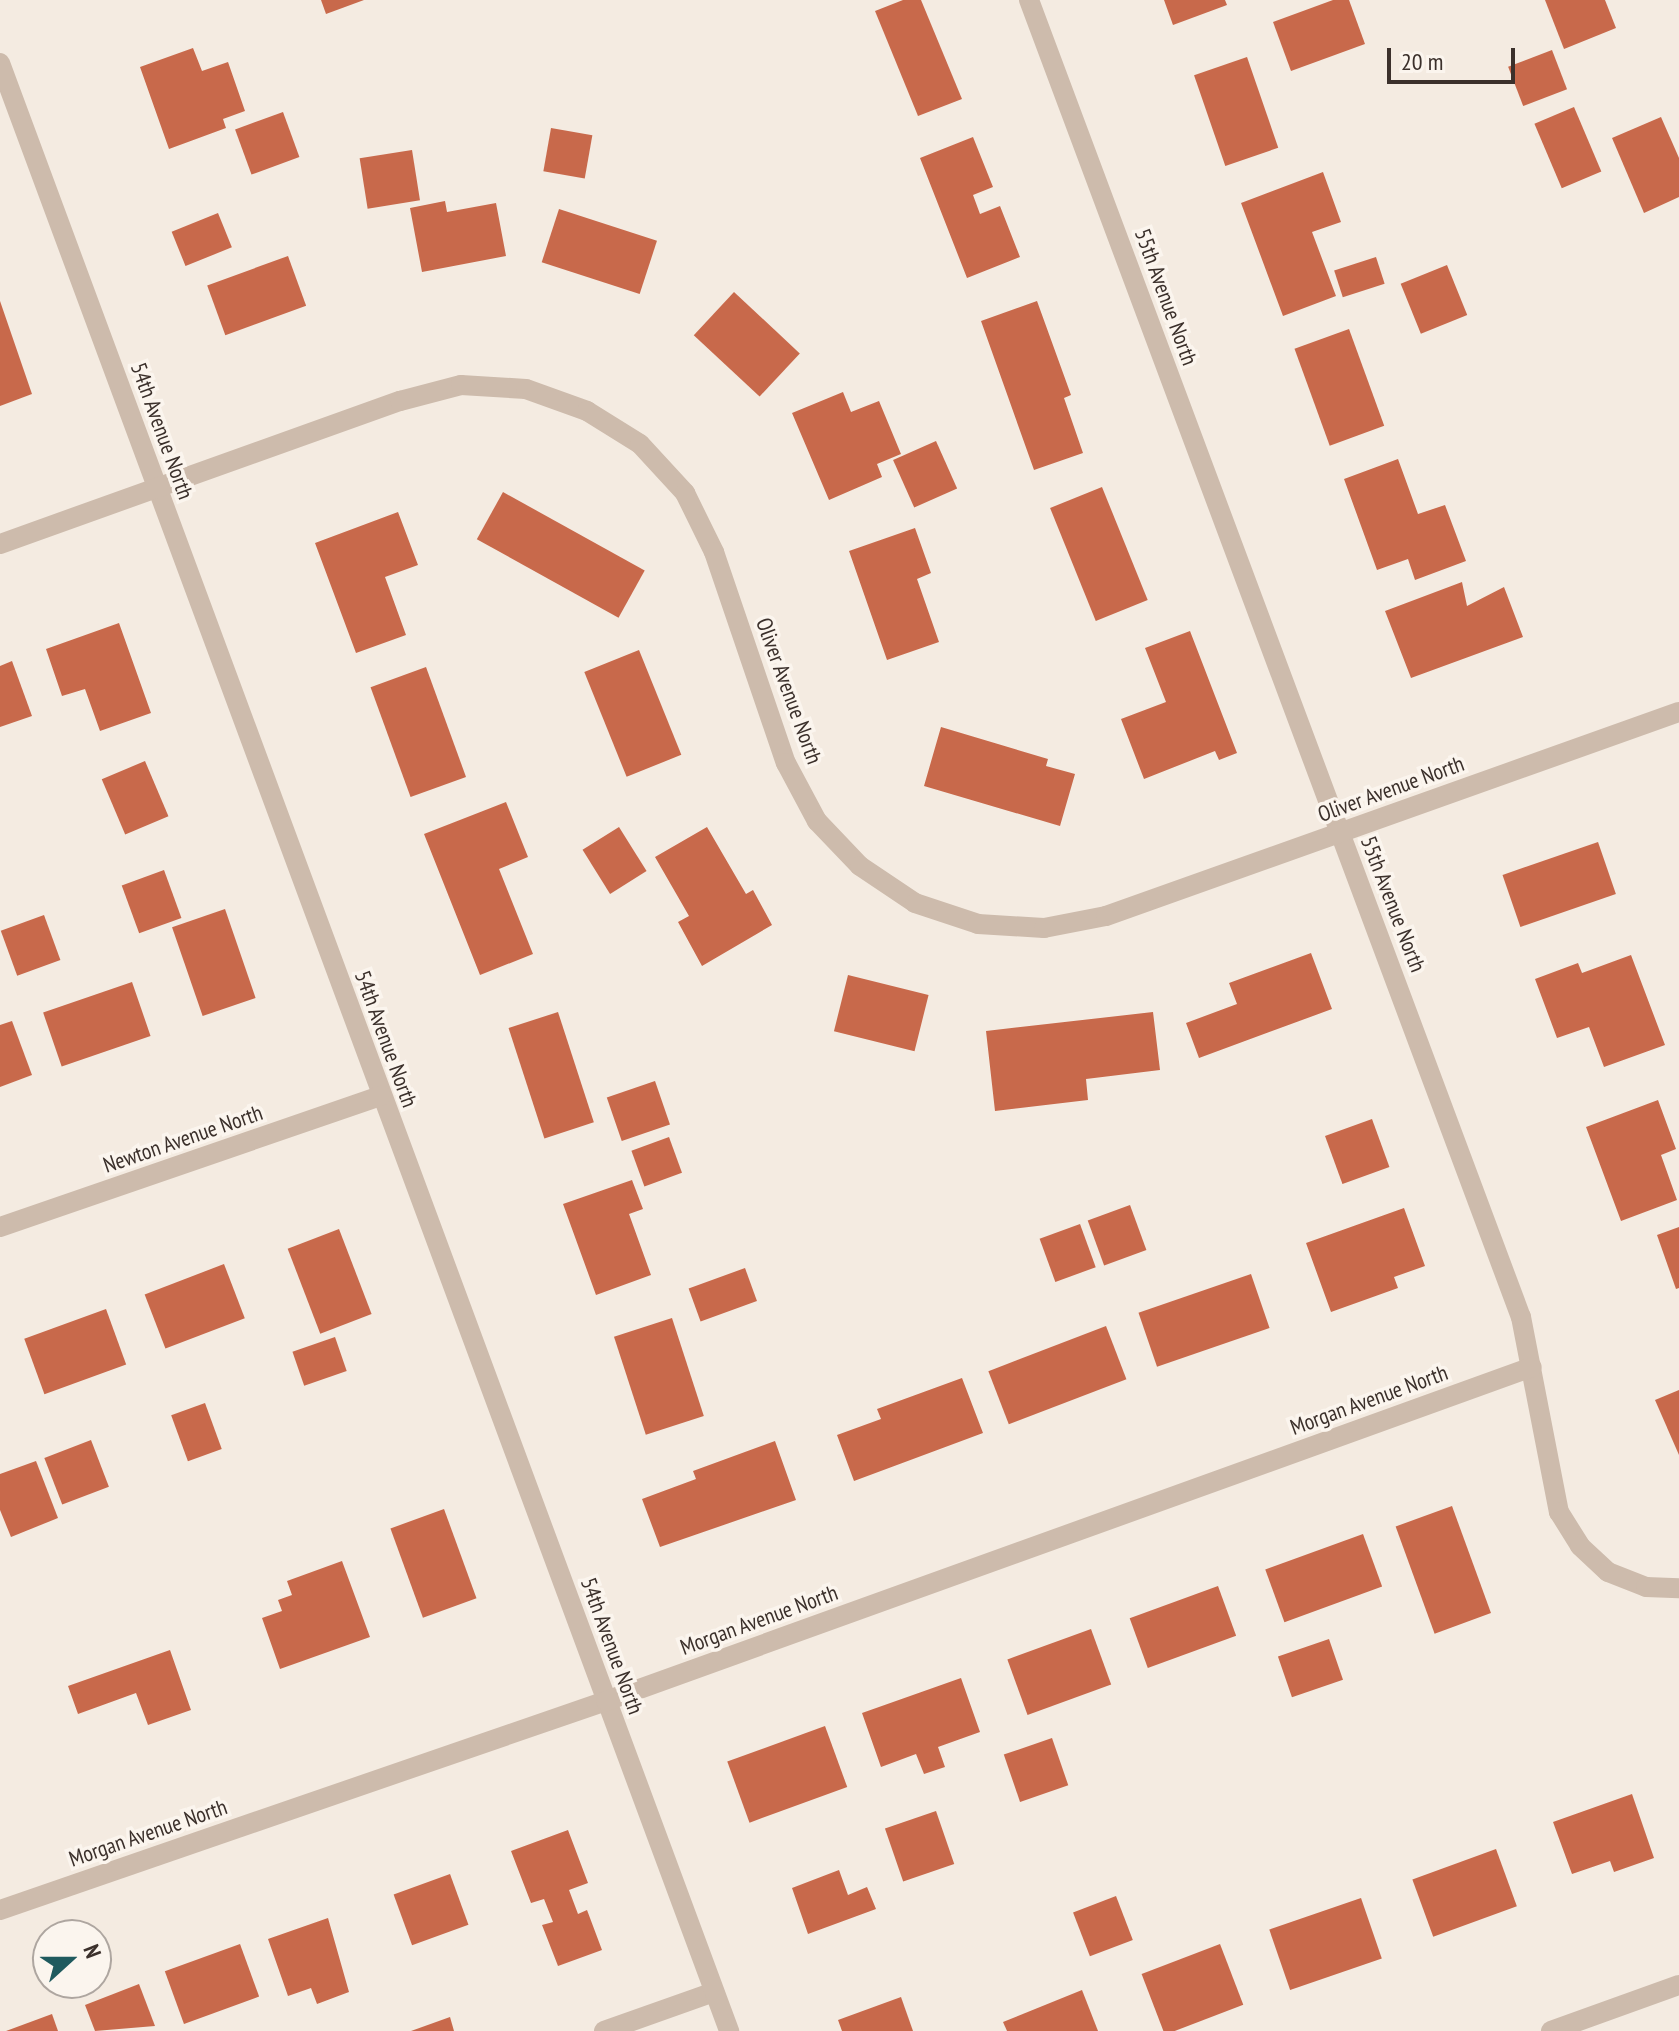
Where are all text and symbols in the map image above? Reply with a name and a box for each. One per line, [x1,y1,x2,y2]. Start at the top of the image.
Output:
scale bar [1391,32,1519,82]
text: 20 m [1401,46,1443,77]
street label: 55th Avenue North [1129,225,1203,369]
street label: 54th Avenue North [125,359,199,503]
street label: Oliver Avenue North [750,614,828,768]
street label: Oliver Avenue North [1314,750,1468,828]
street label: 55th Avenue North [1355,832,1431,976]
street label: 54th Avenue North [349,967,423,1111]
street label: Newton Avenue North [100,1099,266,1179]
street label: Morgan Avenue North [1286,1359,1452,1441]
street label: 54th Avenue North [575,1574,649,1718]
street label: Morgan Avenue North [676,1579,842,1661]
street label: Morgan Avenue North [65,1793,231,1873]
north arrow [32,1919,112,1999]
text: N [77,1941,108,1962]

